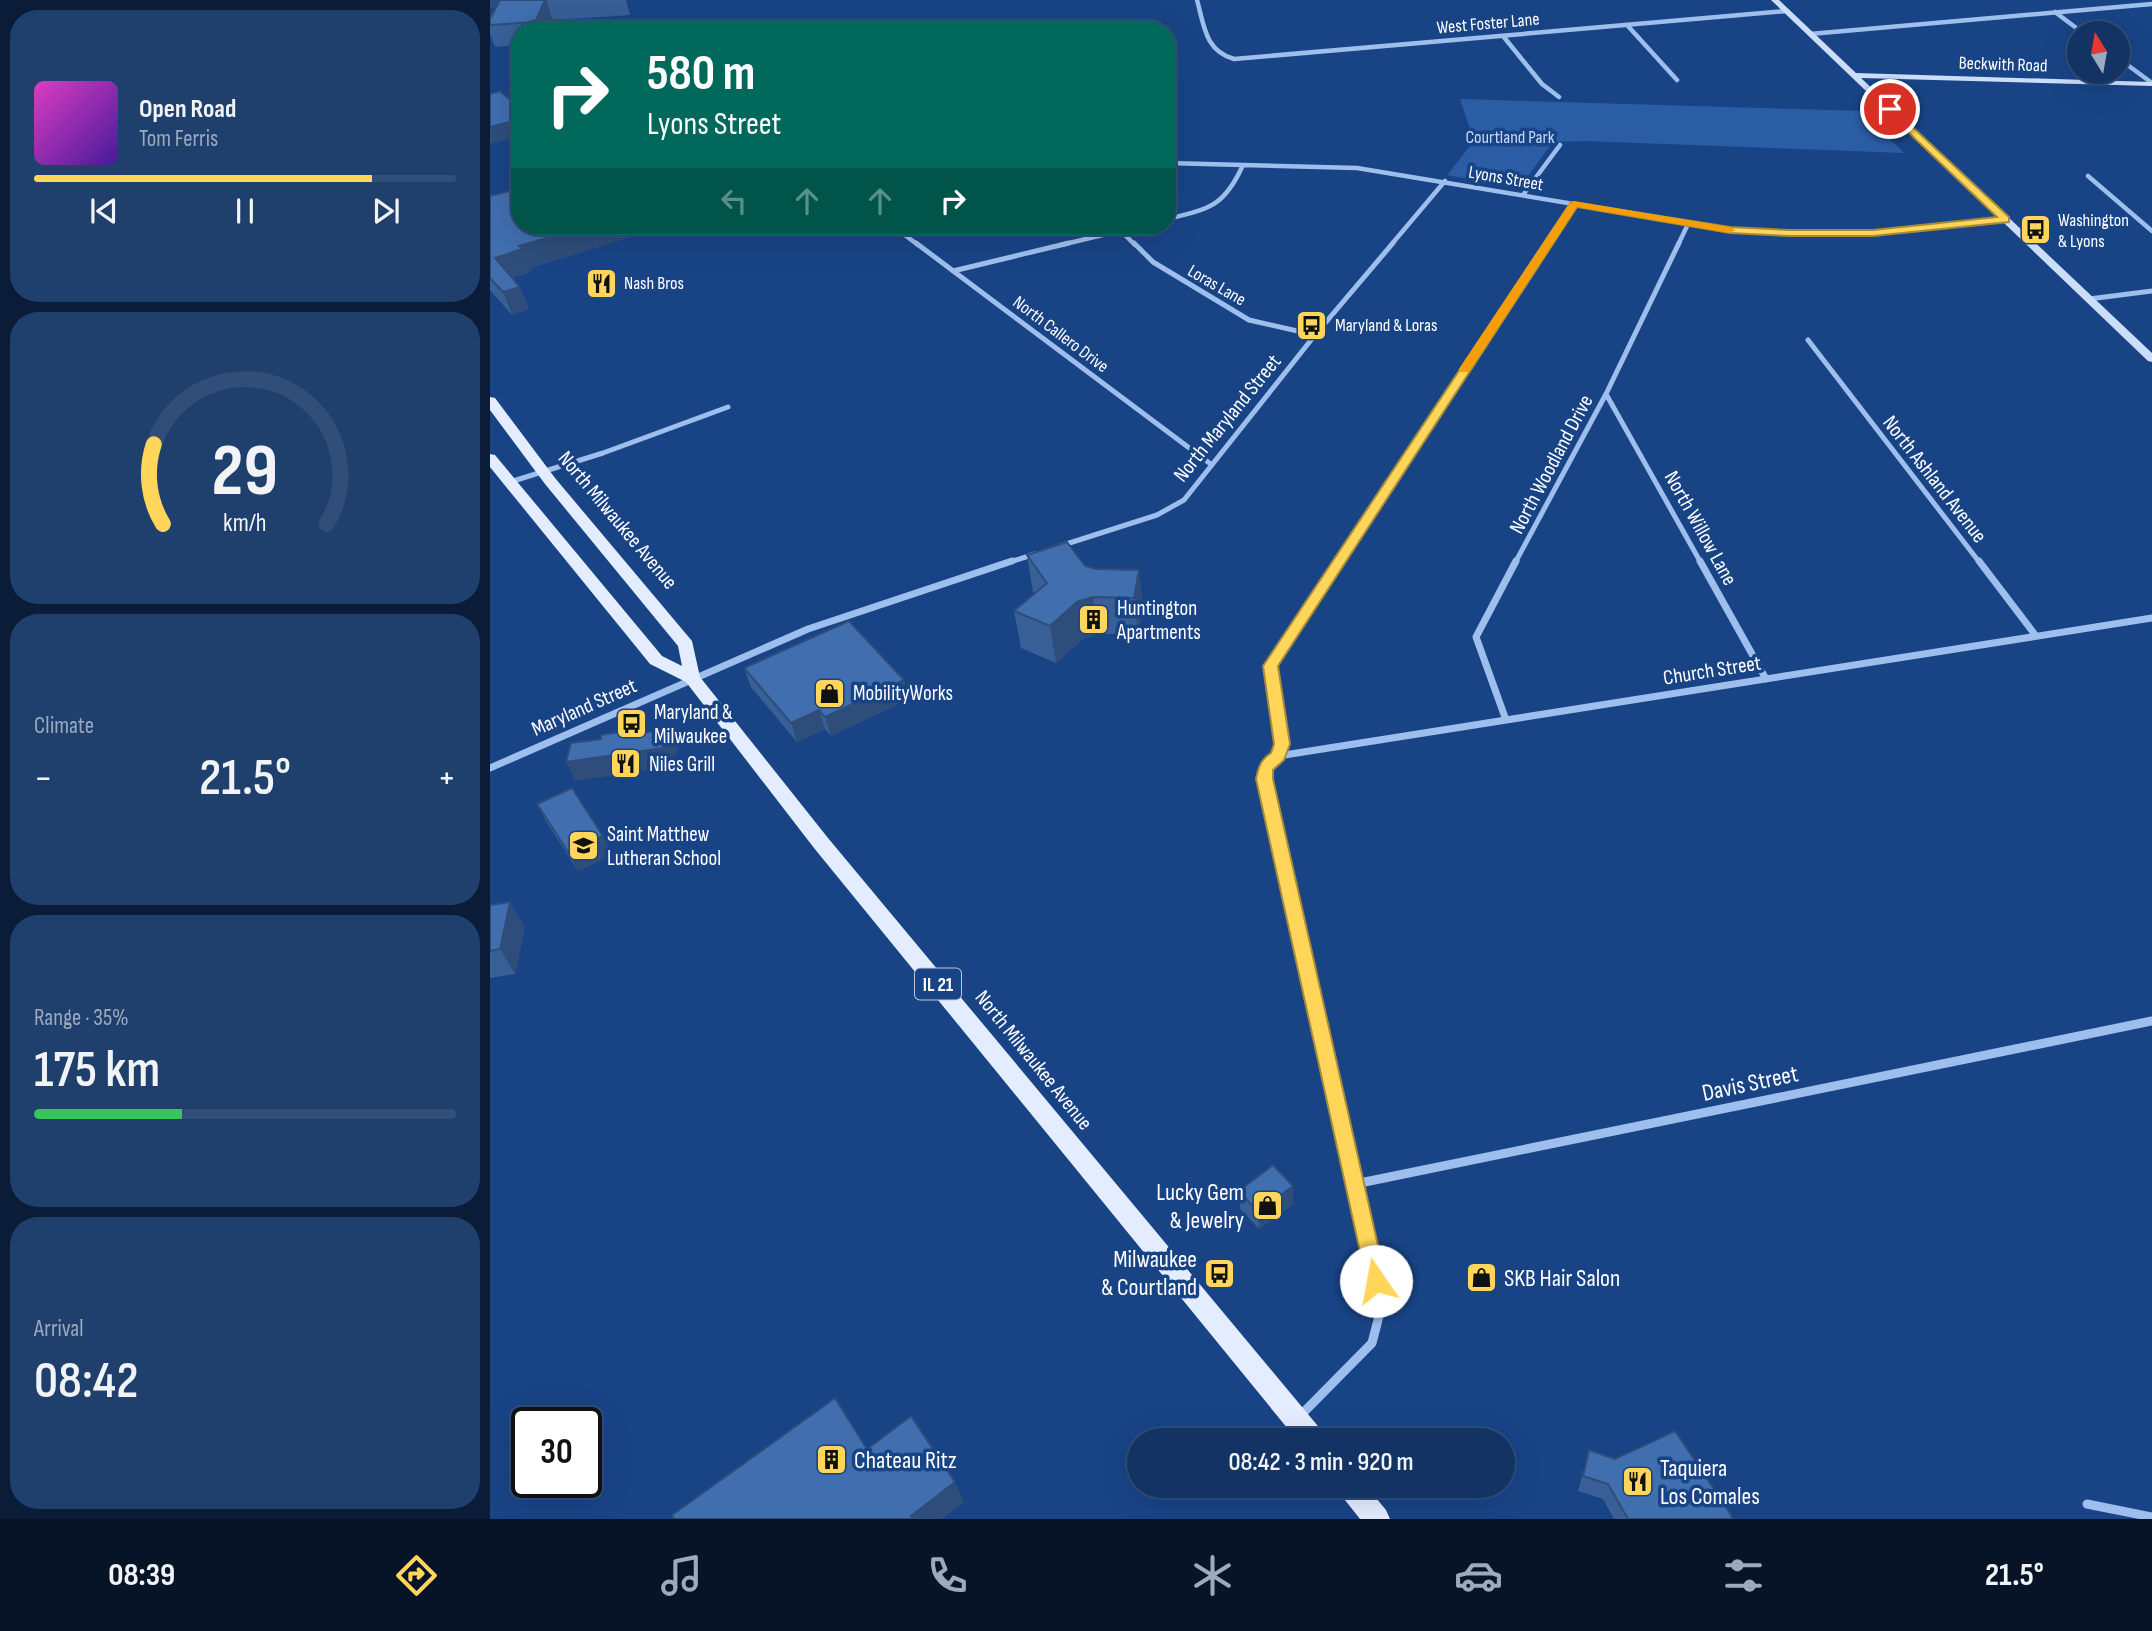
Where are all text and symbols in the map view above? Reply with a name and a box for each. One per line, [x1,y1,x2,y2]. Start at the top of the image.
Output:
street label: West Foster Lane [1436,9,1540,38]
north arrow [2067,21,2130,84]
map controls [2067,21,2130,84]
text: 580 m [647,45,755,104]
icon: right [532,49,623,140]
street label: Beckwith Road [1958,52,2048,77]
pin [1860,79,1920,139]
icon: arrive [1871,90,1909,128]
text: Open Road [139,94,236,125]
text: Lyons Street [647,105,781,144]
text: Tom Ferris [139,125,218,153]
park label: Courtland Park [1465,127,1555,148]
street label: Lyons Street [1467,162,1545,195]
icon: left [715,182,753,220]
icon: ahead [788,182,826,220]
icon: ahead [861,182,899,220]
icon: right [934,182,972,220]
icon: previous [85,192,123,230]
icon: pause [226,192,264,230]
icon: next [367,192,405,230]
place label: Washington & Lyons [2058,210,2129,252]
bus stop icon: Washington & Lyons [2018,213,2052,247]
street label: Loras Lane [1184,260,1250,310]
restaurant icon: Nash Bros [584,266,618,300]
place label: Nash Bros [624,273,684,294]
street label: North Callero Drive [1009,292,1113,377]
bus stop icon: Maryland & Loras [1295,308,1329,342]
place label: Maryland & Loras [1335,315,1437,336]
street label: North Maryland Street [1168,350,1286,487]
street label: North Woodland Drive [1504,391,1599,538]
street label: North Ashland Avenue [1877,411,1992,548]
text: 29 [212,428,278,516]
street label: North Milwaukee Avenue [553,446,683,594]
street label: North Willow Lane [1659,467,1742,590]
text: km/h [223,507,267,538]
place label: Huntington Apartments [1116,596,1201,645]
building icon: Huntington Apartments [1077,603,1111,637]
street label: Church Street [1661,650,1763,691]
street label: Maryland Street [528,673,641,742]
shop icon: MobilityWorks [813,676,847,710]
place label: MobilityWorks [853,681,953,706]
place label: Maryland & Milwaukee [654,700,733,749]
bus stop icon: Maryland & Milwaukee [614,707,648,741]
text: Climate [34,712,94,740]
text: 21.5° [199,747,291,810]
restaurant icon: Niles Grill [609,747,643,781]
place label: Niles Grill [649,752,715,777]
text: − [34,756,53,801]
text: + [437,756,456,801]
place label: Saint Matthew Lutheran School [607,822,721,871]
school or university icon: Saint Matthew Lutheran School [567,829,601,863]
road number: IL 21 [915,968,961,1000]
street label: North Milwaukee Avenue [970,985,1098,1135]
text: Range · 35% [34,1004,129,1032]
text: 175 km [34,1039,160,1102]
street label: Davis Street [1699,1059,1801,1108]
place label: Lucky Gem & Jewelry [1156,1178,1244,1235]
shop icon: Lucky Gem & Jewelry [1250,1189,1284,1223]
position arrow [1339,1244,1413,1318]
place label: Milwaukee & Courtland [1101,1245,1197,1302]
bus stop icon: Milwaukee & Courtland [1203,1256,1237,1290]
shop icon: SKB Hair Salon [1464,1261,1498,1295]
place label: SKB Hair Salon [1504,1264,1620,1293]
text: Arrival [34,1315,83,1343]
text: 08:42 [34,1350,138,1413]
speed limit sign: 30 [511,1407,602,1498]
building icon: Chateau Ritz [814,1443,848,1477]
place label: Chateau Ritz [854,1446,957,1475]
text: 08:42 · 3 min · 920 m [1228,1447,1414,1478]
place label: Taquiera Los Comales [1660,1454,1760,1511]
restaurant icon: Taquiera Los Comales [1620,1465,1654,1499]
icon: directions [392,1551,441,1600]
icon: music [657,1551,706,1600]
icon: phone [923,1551,972,1600]
icon: climate [1188,1551,1237,1600]
icon: car [1454,1551,1503,1600]
icon: filters [1719,1551,1768,1600]
text: 08:39 [108,1556,175,1595]
text: 21.5° [1985,1556,2044,1595]

